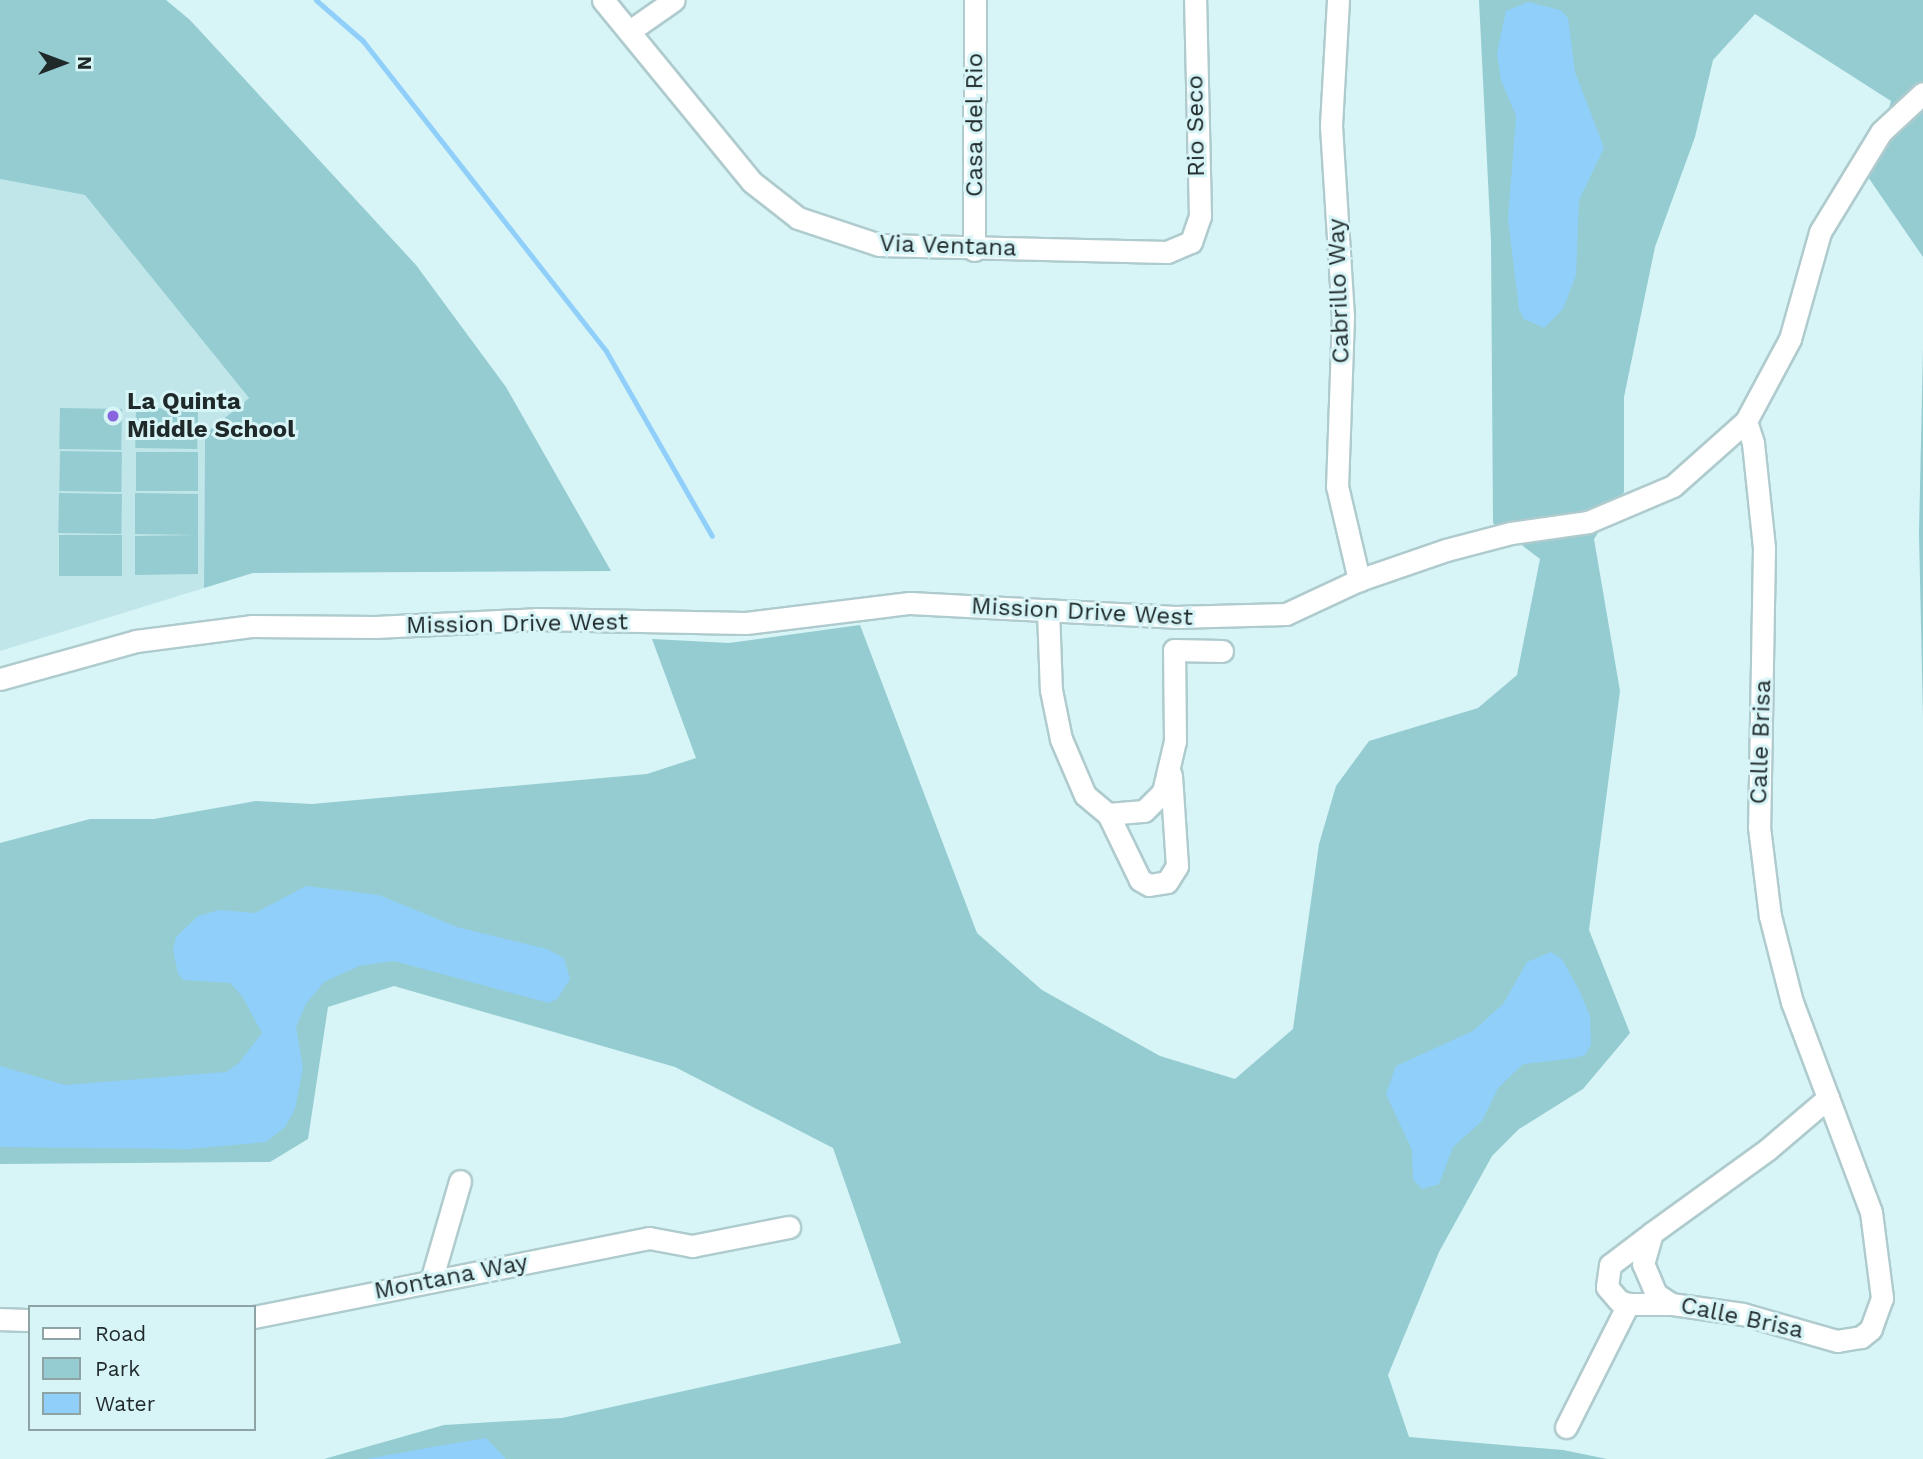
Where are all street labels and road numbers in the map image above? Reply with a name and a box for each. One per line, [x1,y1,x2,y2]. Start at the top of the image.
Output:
street label: Casa del Rio [961,52,989,198]
street label: Rio Seco [1181,75,1211,177]
street label: Cabrillo Way [1322,218,1356,364]
street label: Via Ventana [878,229,1018,263]
street label: Mission Drive West [970,592,1194,632]
street label: Mission Drive West [405,608,629,640]
street label: Calle Brisa [1744,679,1778,805]
street label: Montana Way [371,1248,531,1306]
street label: Calle Brisa [1678,1291,1806,1345]

